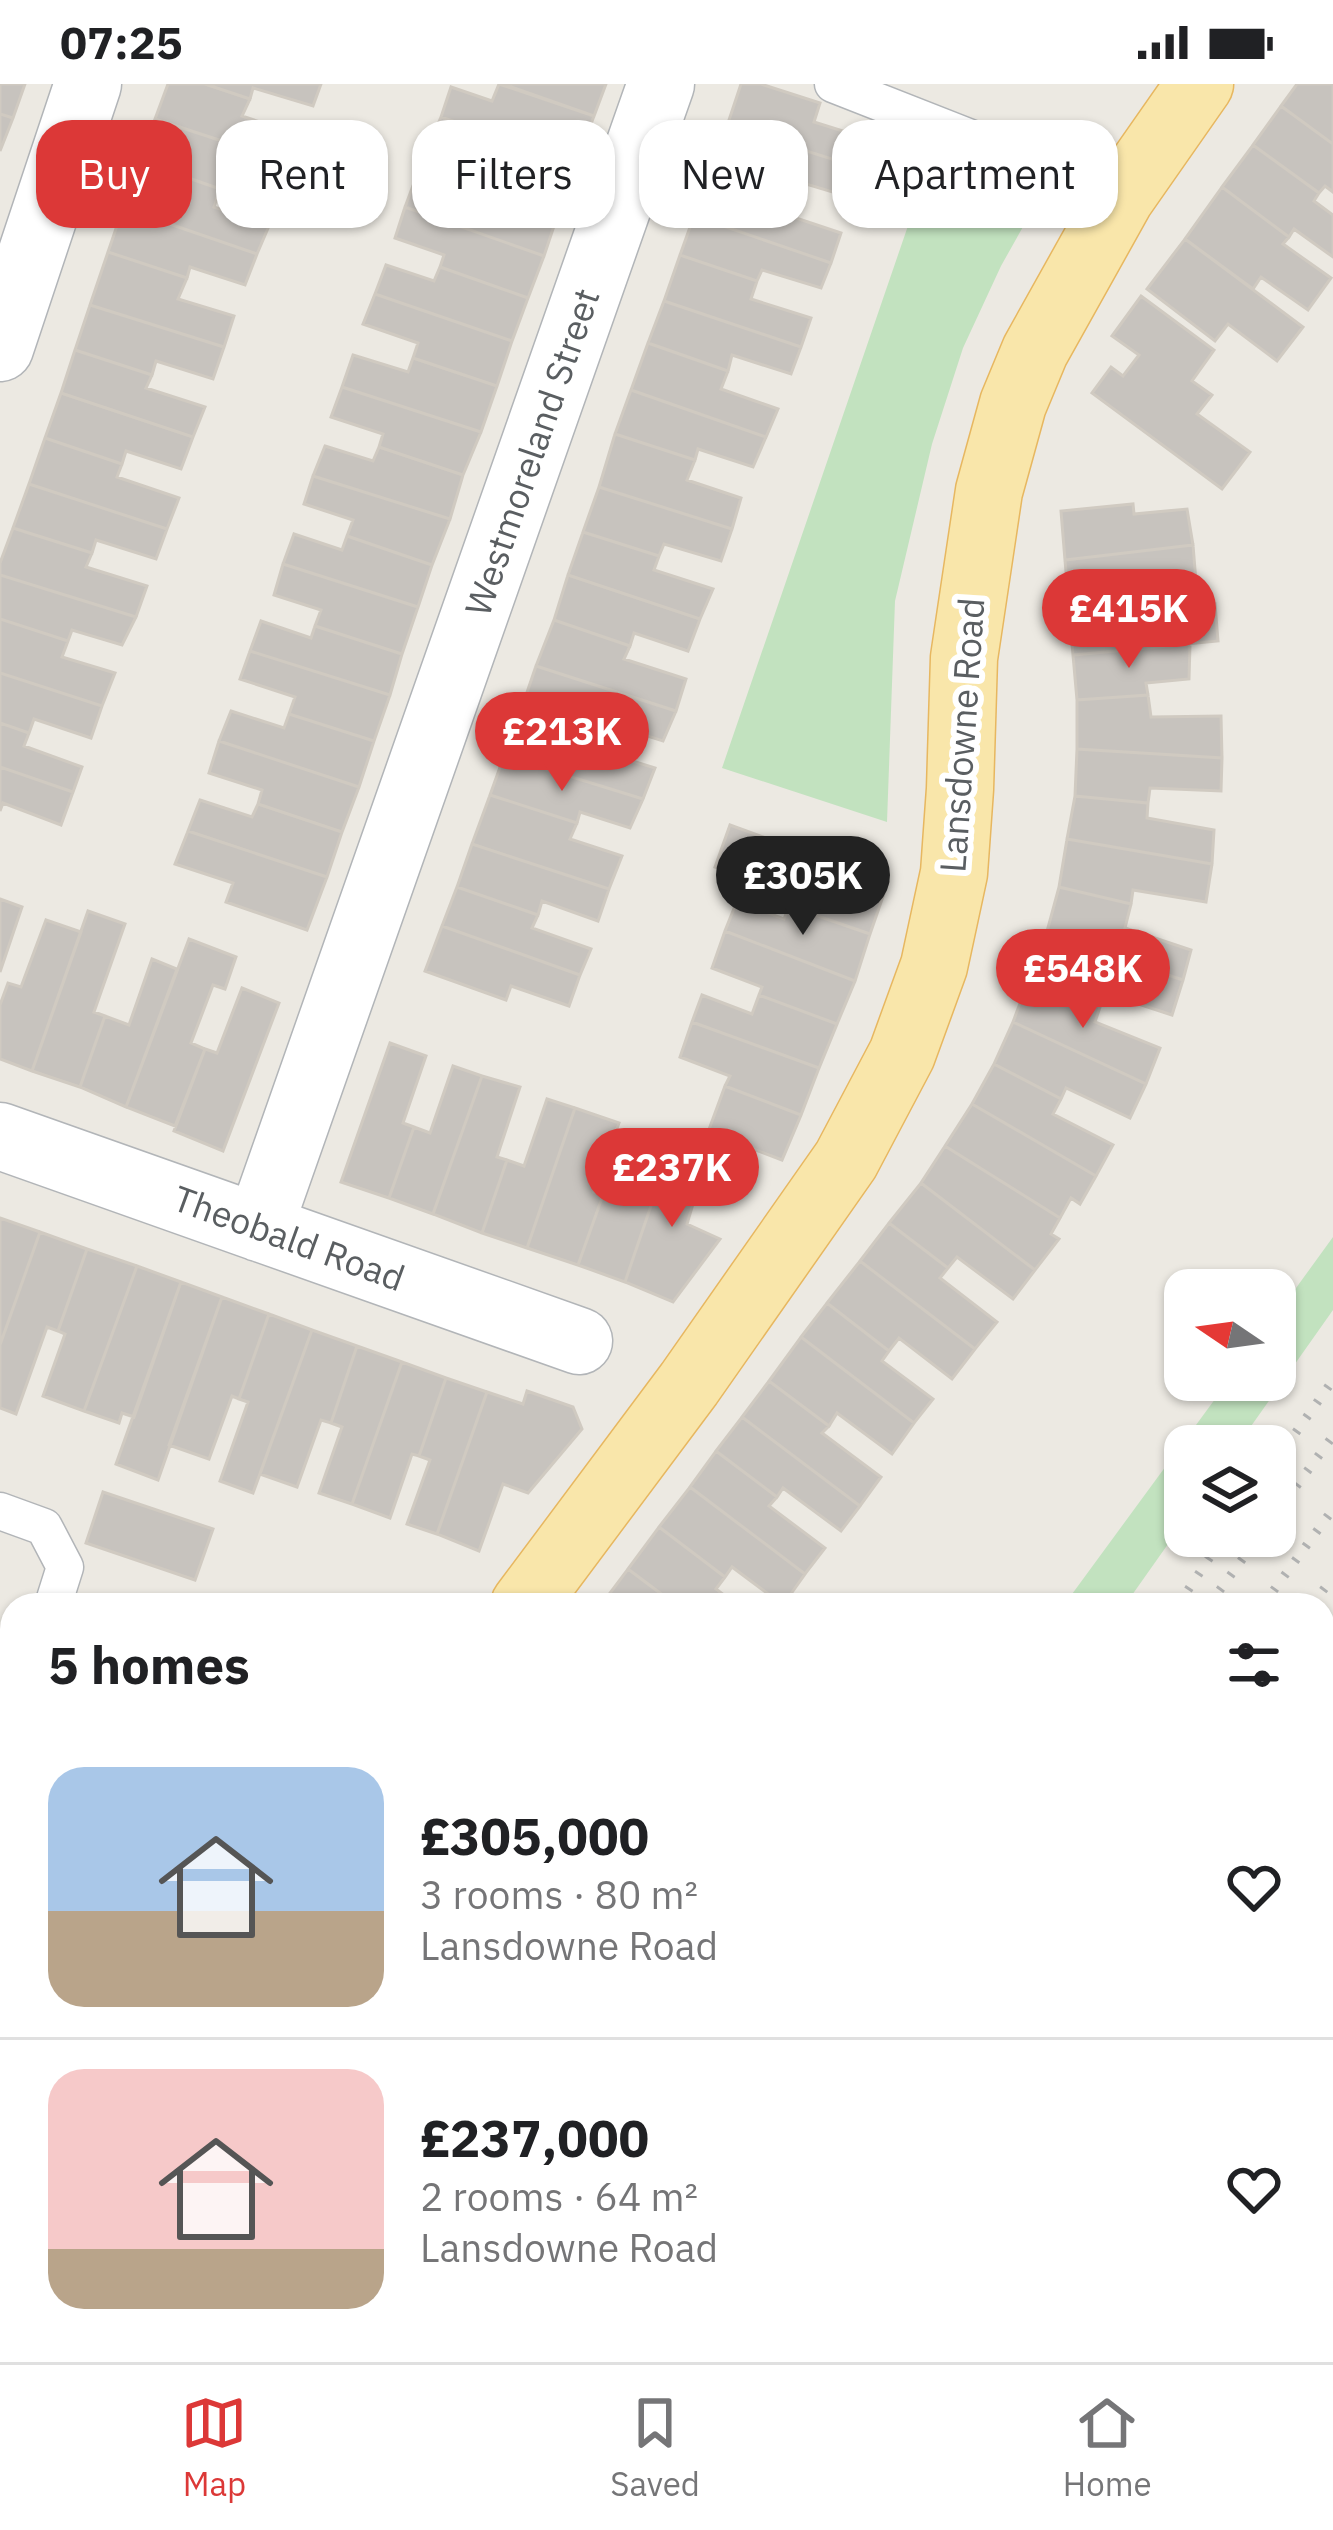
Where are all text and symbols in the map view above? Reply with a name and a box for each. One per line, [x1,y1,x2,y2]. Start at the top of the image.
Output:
text: 07:25 [60,13,183,71]
chip: Buy [36,120,192,228]
chip: Rent [216,120,388,228]
chip: Filters [412,120,615,228]
chip: New [639,120,808,228]
chip: Apartment [832,120,1118,228]
street label: Westmoreland Street [453,282,610,622]
pin: £415K [1045,569,1213,671]
text: £415K [1069,582,1189,633]
street label: Lansdowne Road [928,596,995,874]
pin: £213K [478,692,646,794]
text: £213K [502,705,622,756]
pin: £305K [719,836,887,938]
text: £305K [743,849,863,900]
pin: £548K [999,929,1167,1031]
text: £548K [1023,942,1143,993]
pin: £237K [588,1128,756,1230]
text: £237K [612,1141,732,1192]
street label: Theobald Road [167,1174,411,1301]
north arrow [1164,1269,1296,1401]
map controls [1164,1269,1296,1557]
button: layers [1164,1425,1296,1557]
text: 5 homes [48,1632,250,1698]
icon: filters [1221,1632,1287,1698]
text: £305,000 [420,1803,649,1869]
icon: home [144,1815,288,1959]
icon: heart [1221,1854,1287,1920]
text: 3 rooms · 80 m² [420,1869,698,1920]
text: Lansdowne Road [420,1920,718,1971]
text: £237,000 [420,2105,649,2171]
icon: home [144,2117,288,2261]
icon: heart [1221,2156,1287,2222]
text: 2 rooms · 64 m² [420,2171,698,2222]
text: Lansdowne Road [420,2222,718,2273]
tab: Map [181,2390,247,2505]
tab: Saved [610,2390,700,2505]
tab: Home [1063,2390,1152,2505]

